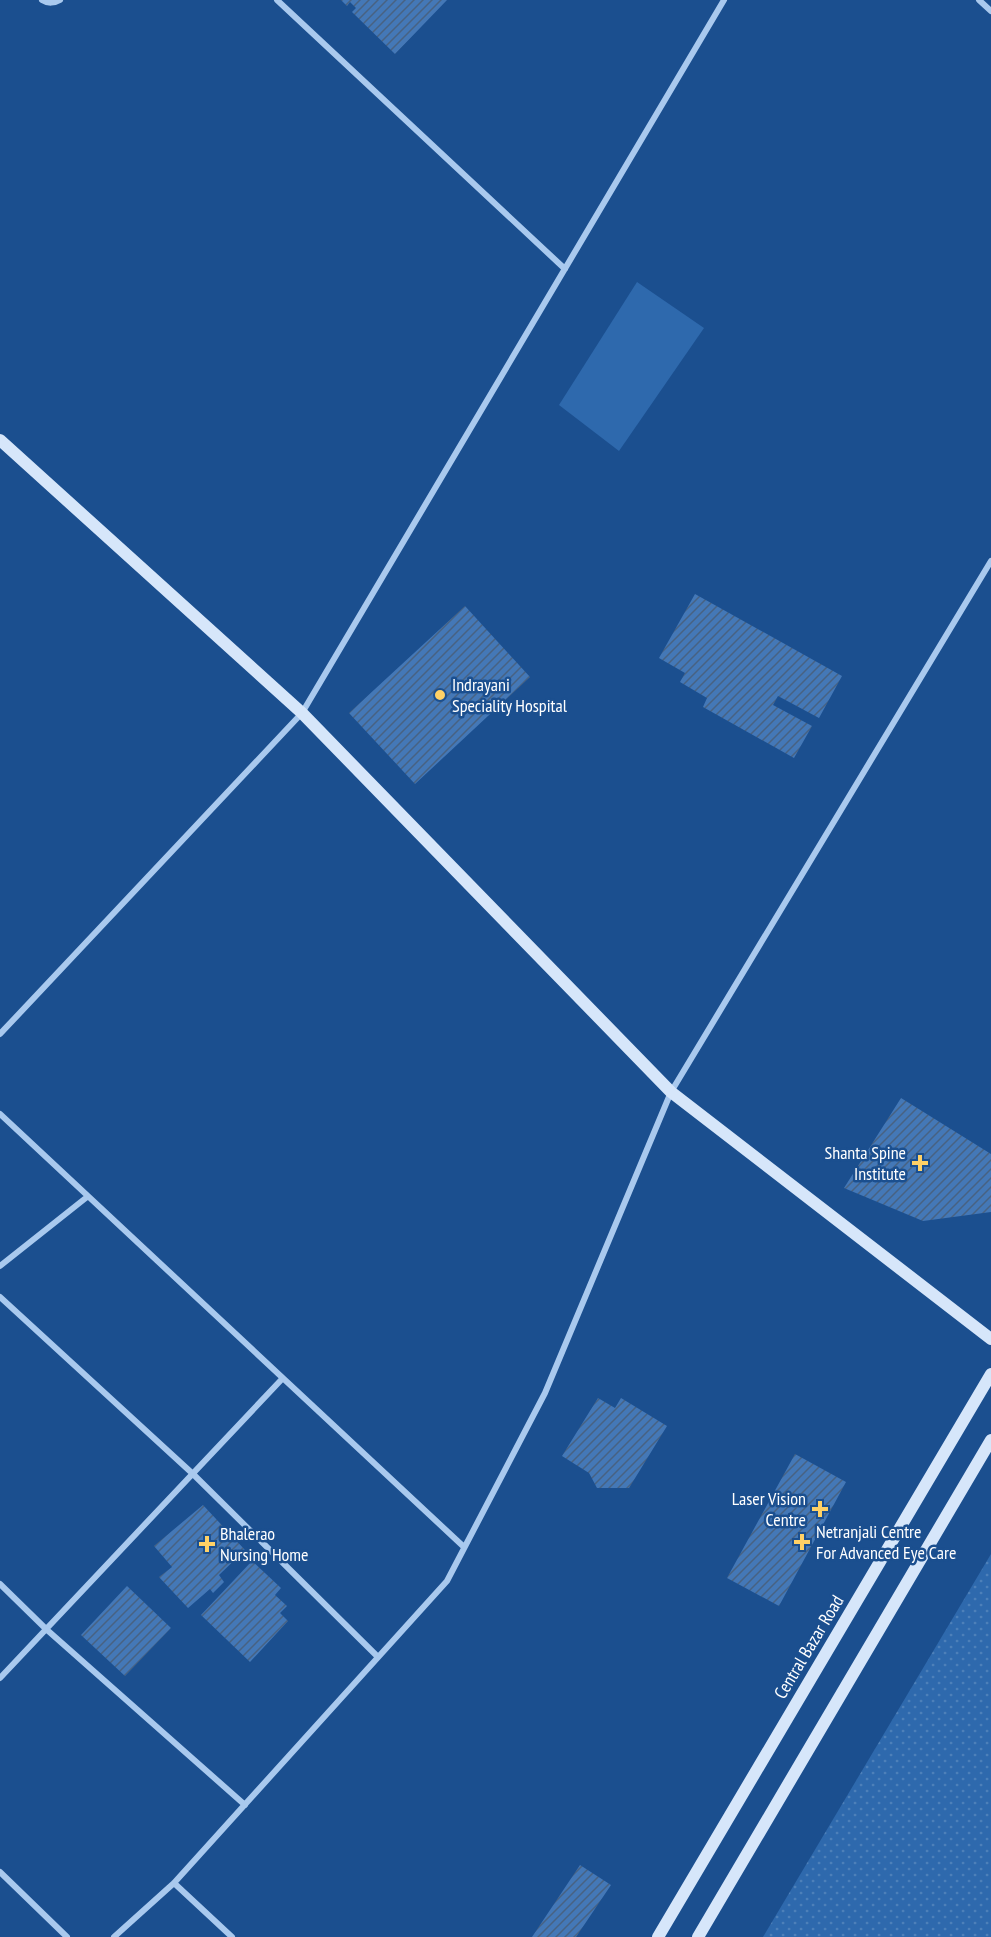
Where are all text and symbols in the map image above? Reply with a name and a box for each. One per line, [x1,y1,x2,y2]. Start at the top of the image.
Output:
place label: Indrayani Speciality Hospital [452,673,568,717]
marker: Indrayani Speciality Hospital [433,688,447,702]
place label: Shanta Spine Institute [825,1141,906,1185]
marker: Shanta Spine Institute [911,1154,929,1172]
place label: Laser Vision Centre [732,1487,806,1531]
marker: Laser Vision Centre [811,1500,829,1518]
place label: Netranjali Centre For Advanced Eye Care [816,1520,956,1564]
place label: Bhalerao Nursing Home [220,1522,309,1566]
marker: Netranjali Centre For Advanced Eye Care [793,1533,811,1551]
marker: Bhalerao Nursing Home [198,1535,216,1553]
street label: Central Bazar Road [769,1591,849,1703]

